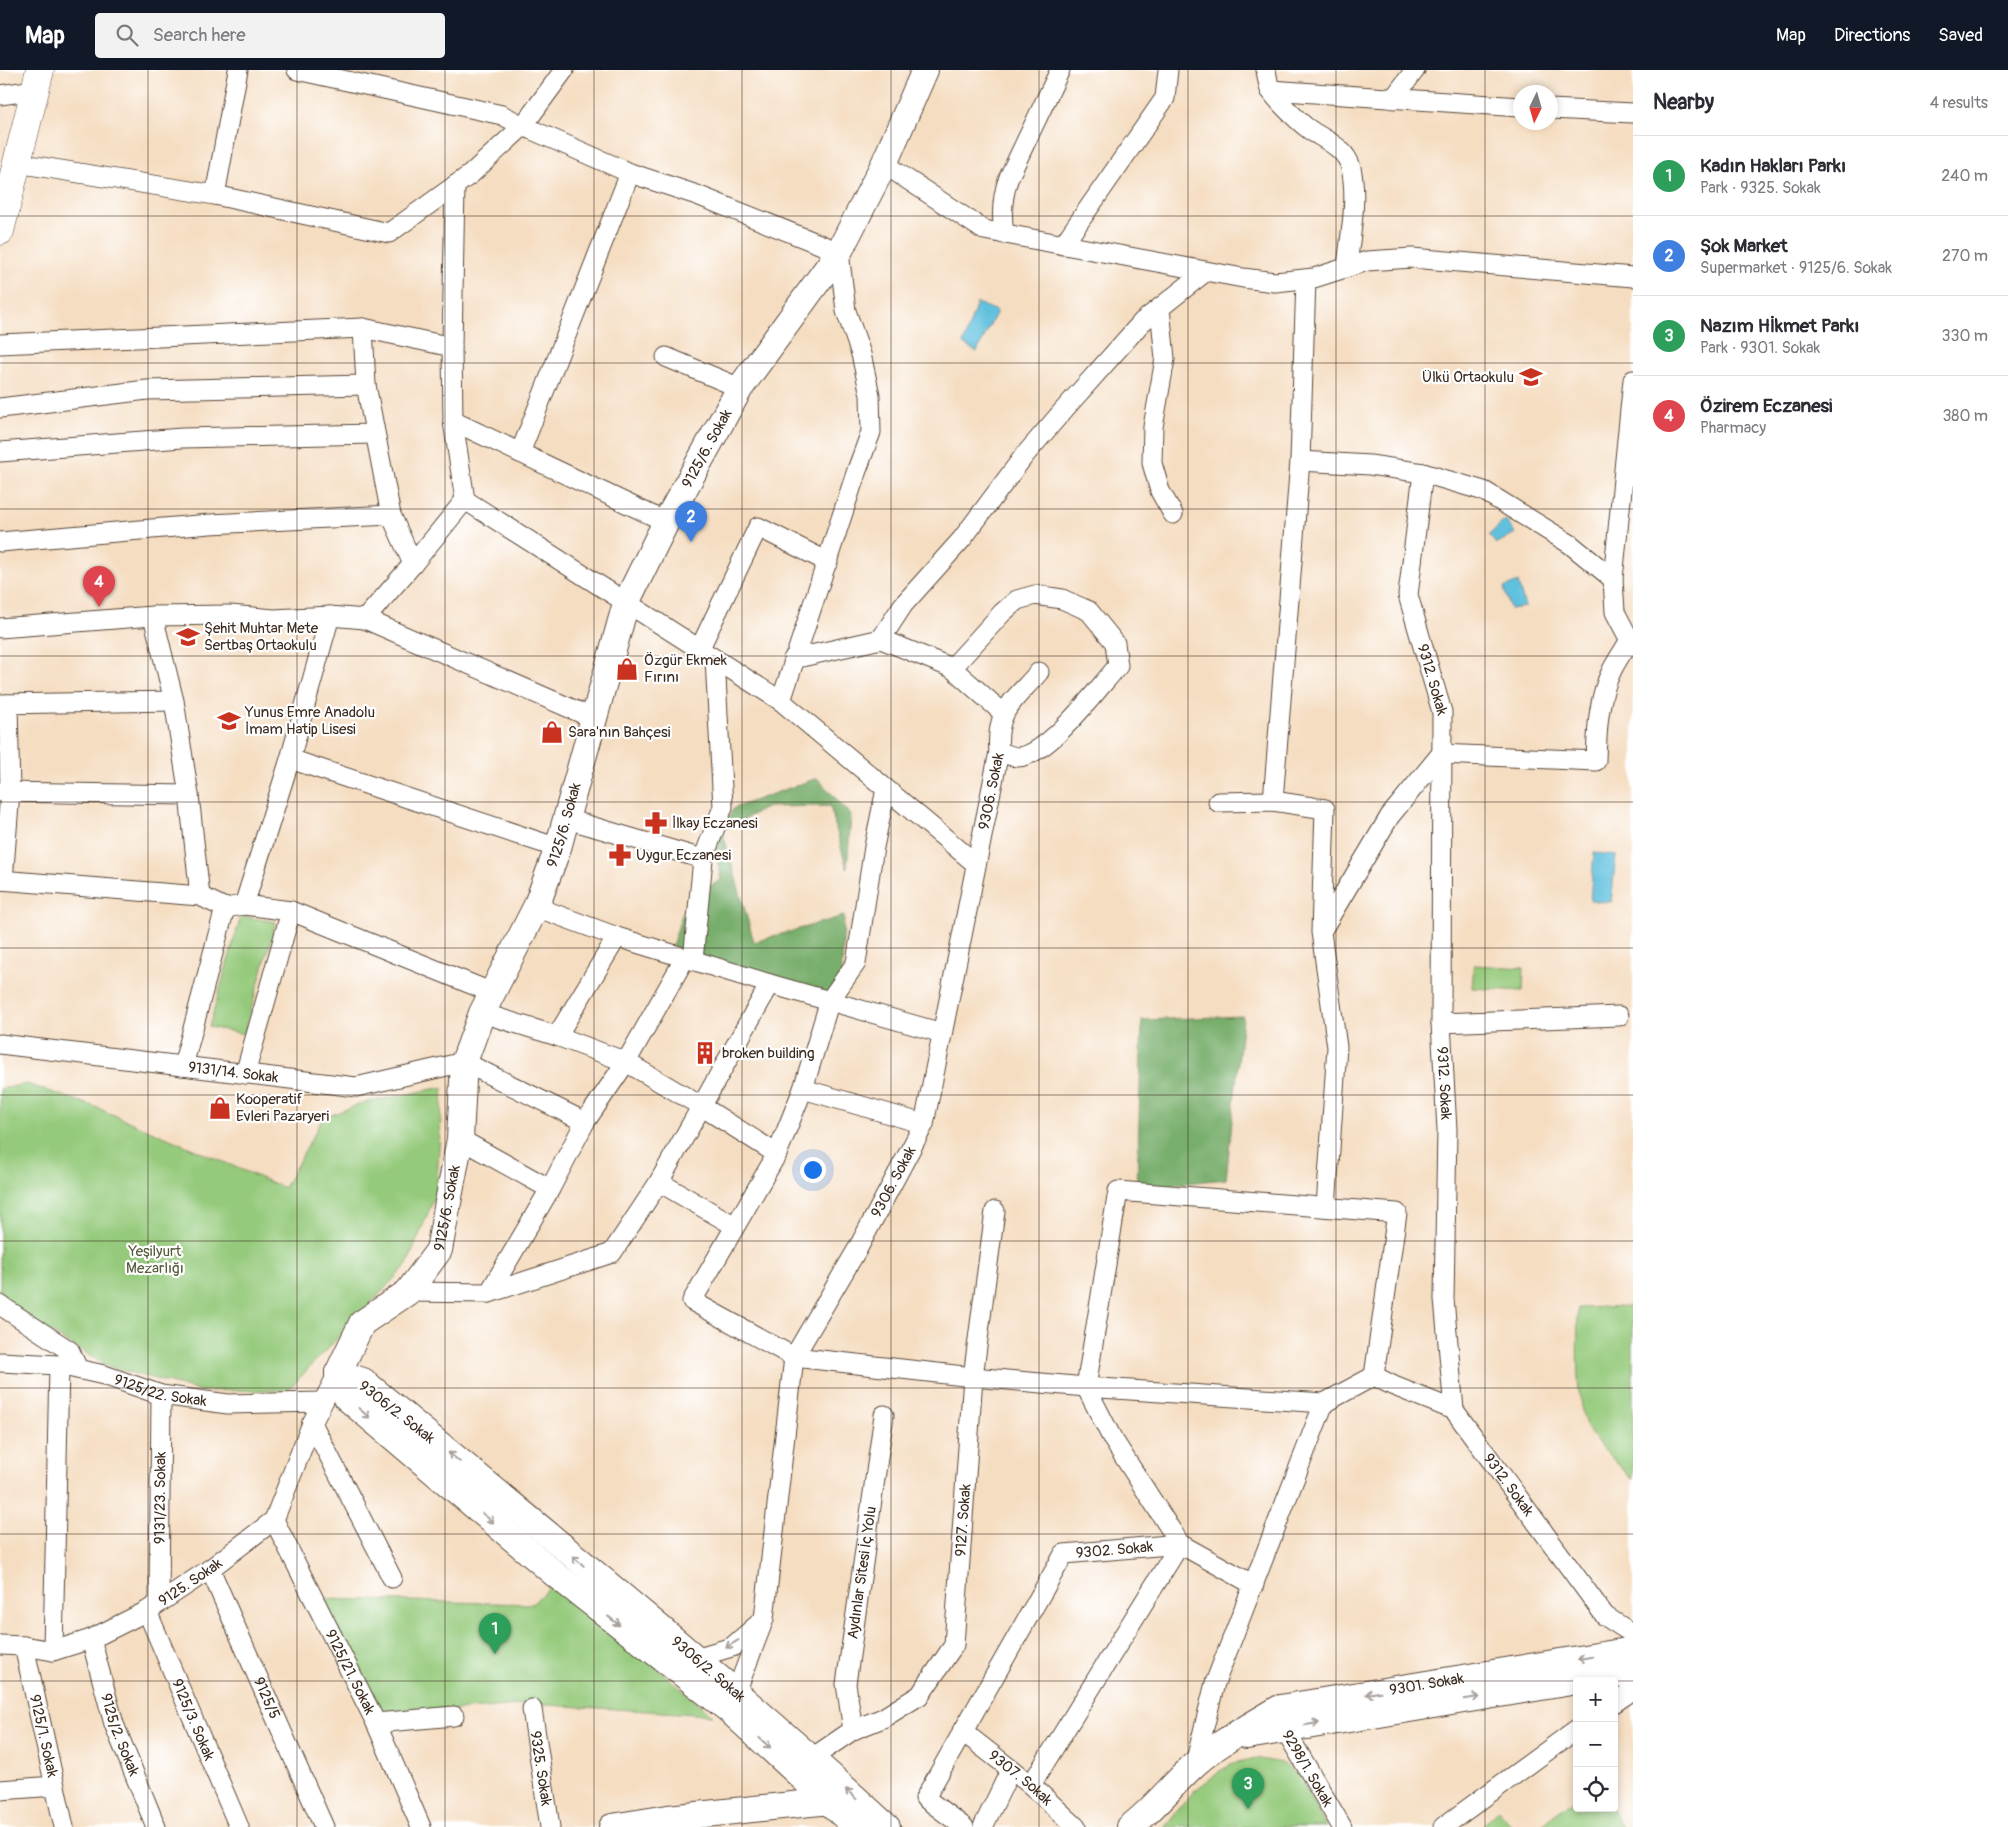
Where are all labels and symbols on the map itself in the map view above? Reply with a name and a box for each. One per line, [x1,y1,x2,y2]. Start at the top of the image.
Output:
north arrow [1513,85,1558,130]
school or university icon: Ülkü Ortaokulu [1518,364,1544,390]
place label: Ülkü Ortaokulu [1422,368,1514,387]
street label: 9125/6. Sokak [678,405,737,491]
pin: 2 [675,501,707,542]
pin: 4 [83,566,115,607]
place label: Şehit Muhtar Mete Sertbaş Ortaokulu [204,619,319,655]
school or university icon: Şehit Muhtar Mete Sertbaş Ortaokulu [175,624,201,650]
street label: 9312. Sokak [1413,642,1452,718]
place label: Özgür Ekmek Fırını [644,651,728,687]
shop icon: Özgür Ekmek Fırını [614,656,640,682]
place label: Yunus Emre Anadolu İmam Hatip Lisesi [244,703,375,739]
school or university icon: Yunus Emre Anadolu İmam Hatip Lisesi [216,708,242,734]
shop icon: Sara'nın Bahçesi [539,719,565,745]
place label: Sara'nın Bahçesi [568,723,671,742]
street label: 9306. Sokak [975,750,1009,831]
street label: 9125/6. Sokak [543,780,586,870]
pharmacy icon: İlkay Eczanesi [643,810,669,836]
place label: İlkay Eczanesi [672,814,758,833]
pharmacy icon: Uygur Eczanesi [607,842,633,868]
place label: Uygur Eczanesi [636,846,731,865]
building icon: broken building [692,1040,718,1066]
place label: broken building [722,1044,815,1063]
street label: 9312. Sokak [1432,1046,1455,1121]
street label: 9131/14. Sokak [187,1058,280,1088]
place label: Kooperatif Evleri Pazaryeri [236,1090,330,1126]
shop icon: Kooperatif Evleri Pazaryeri [207,1095,233,1121]
street label: 9306. Sokak [867,1142,921,1221]
your location [800,1157,826,1183]
street label: 9125/6. Sokak [430,1163,465,1253]
park label: Yeşilyurt Mezarlığı [126,1242,184,1278]
street label: 9125/22. Sokak [111,1370,209,1411]
street label: 9306/2. Sokak [355,1377,439,1449]
one-way arrow [358,1407,371,1418]
street label: 9312. Sokak [1479,1450,1538,1521]
street label: 9131/23. Sokak [151,1451,170,1544]
one-way arrow [447,1451,460,1463]
street label: 9127. Sokak [951,1483,975,1557]
street label: Aydınlar Sitesi İç Yolu [843,1505,881,1640]
one-way arrow [481,1513,494,1524]
street label: 9302. Sokak [1075,1537,1155,1563]
street label: 9125. Sokak [155,1554,227,1611]
one-way arrow [572,1555,585,1567]
pin: 1 [479,1613,511,1654]
one-way arrow [607,1615,620,1626]
street label: 9125/21. Sokak [321,1626,380,1718]
street label: 9306/2. Sokak [667,1632,750,1707]
one-way arrow [726,1640,740,1650]
one-way arrow [1577,1653,1593,1663]
street label: 9301. Sokak [1388,1669,1466,1700]
street label: 9125/5 [249,1674,284,1722]
street label: 9125/3. Sokak [167,1676,219,1764]
one-way arrow [1365,1688,1381,1698]
street label: 9125/2. Sokak [96,1691,144,1780]
one-way arrow [1464,1692,1480,1702]
street label: 9125/1. Sokak [25,1693,62,1780]
one-way arrow [1304,1719,1320,1729]
street label: 9298/1. Sokak [1277,1727,1337,1811]
street label: 9325. Sokak [525,1730,556,1808]
one-way arrow [759,1737,772,1749]
street label: 9307. Sokak [985,1746,1057,1811]
pin: 3 [1232,1768,1264,1809]
one-way arrow [845,1788,858,1800]

